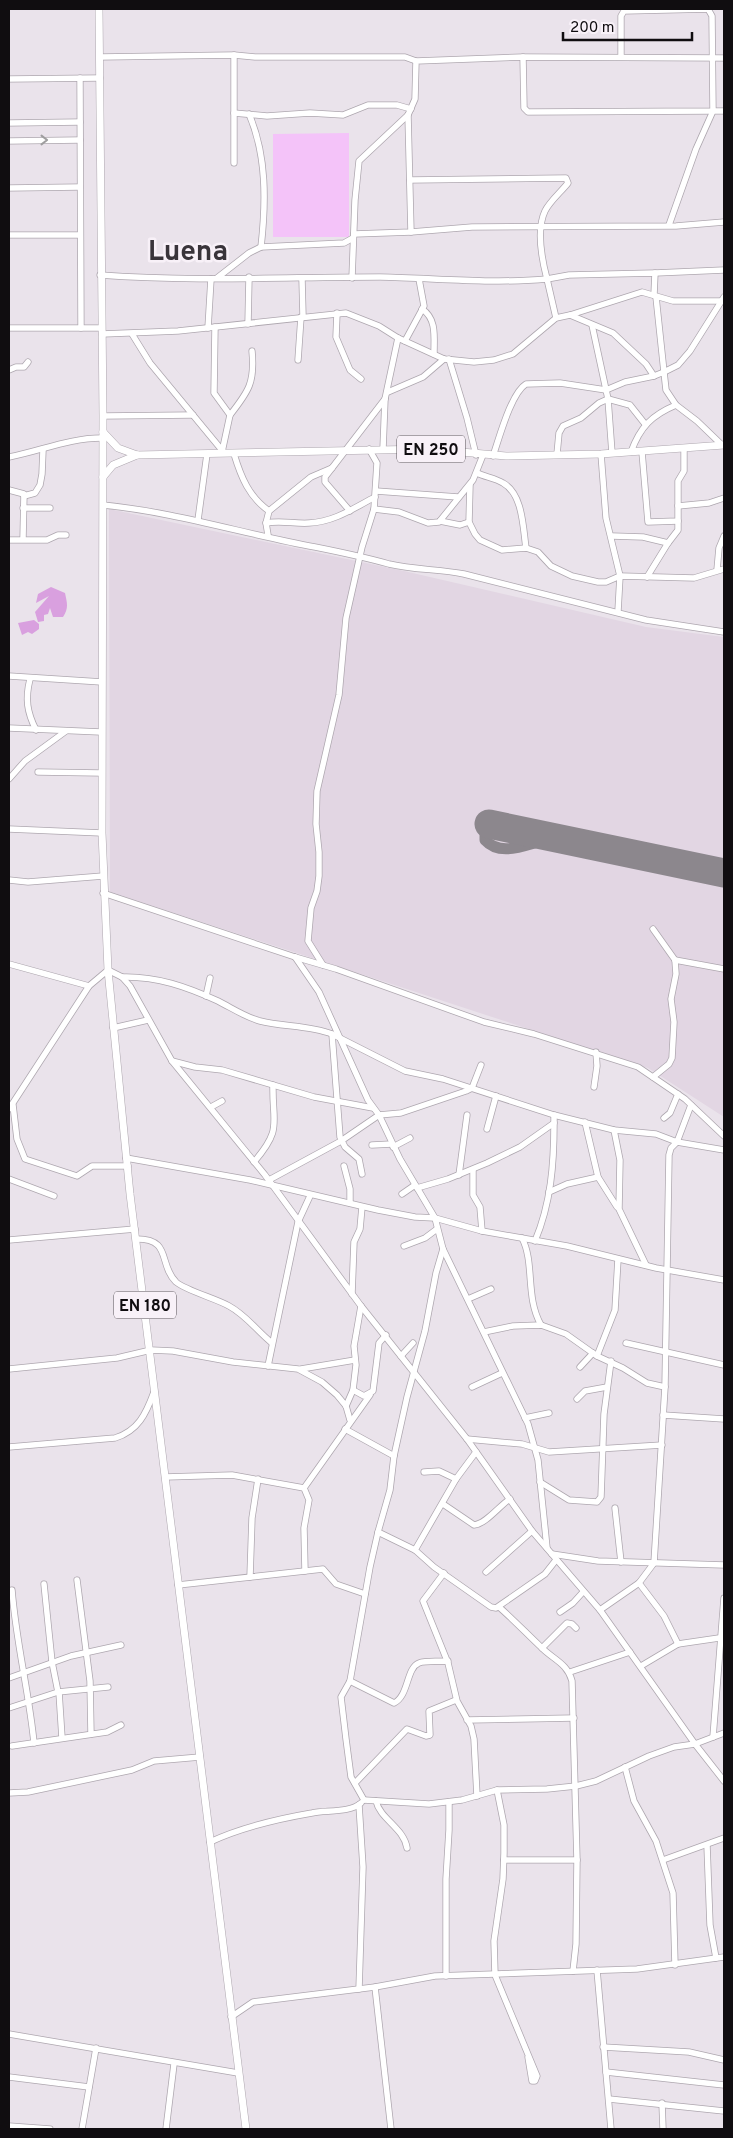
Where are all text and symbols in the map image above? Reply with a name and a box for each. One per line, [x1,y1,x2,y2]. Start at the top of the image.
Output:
scale bar [563,10,692,42]
text: 200 m [570,19,615,38]
one-way arrow [41,135,49,145]
district label: Luena [148,235,228,271]
road number: EN 250 [397,436,465,462]
road number: EN 180 [114,1292,176,1318]

